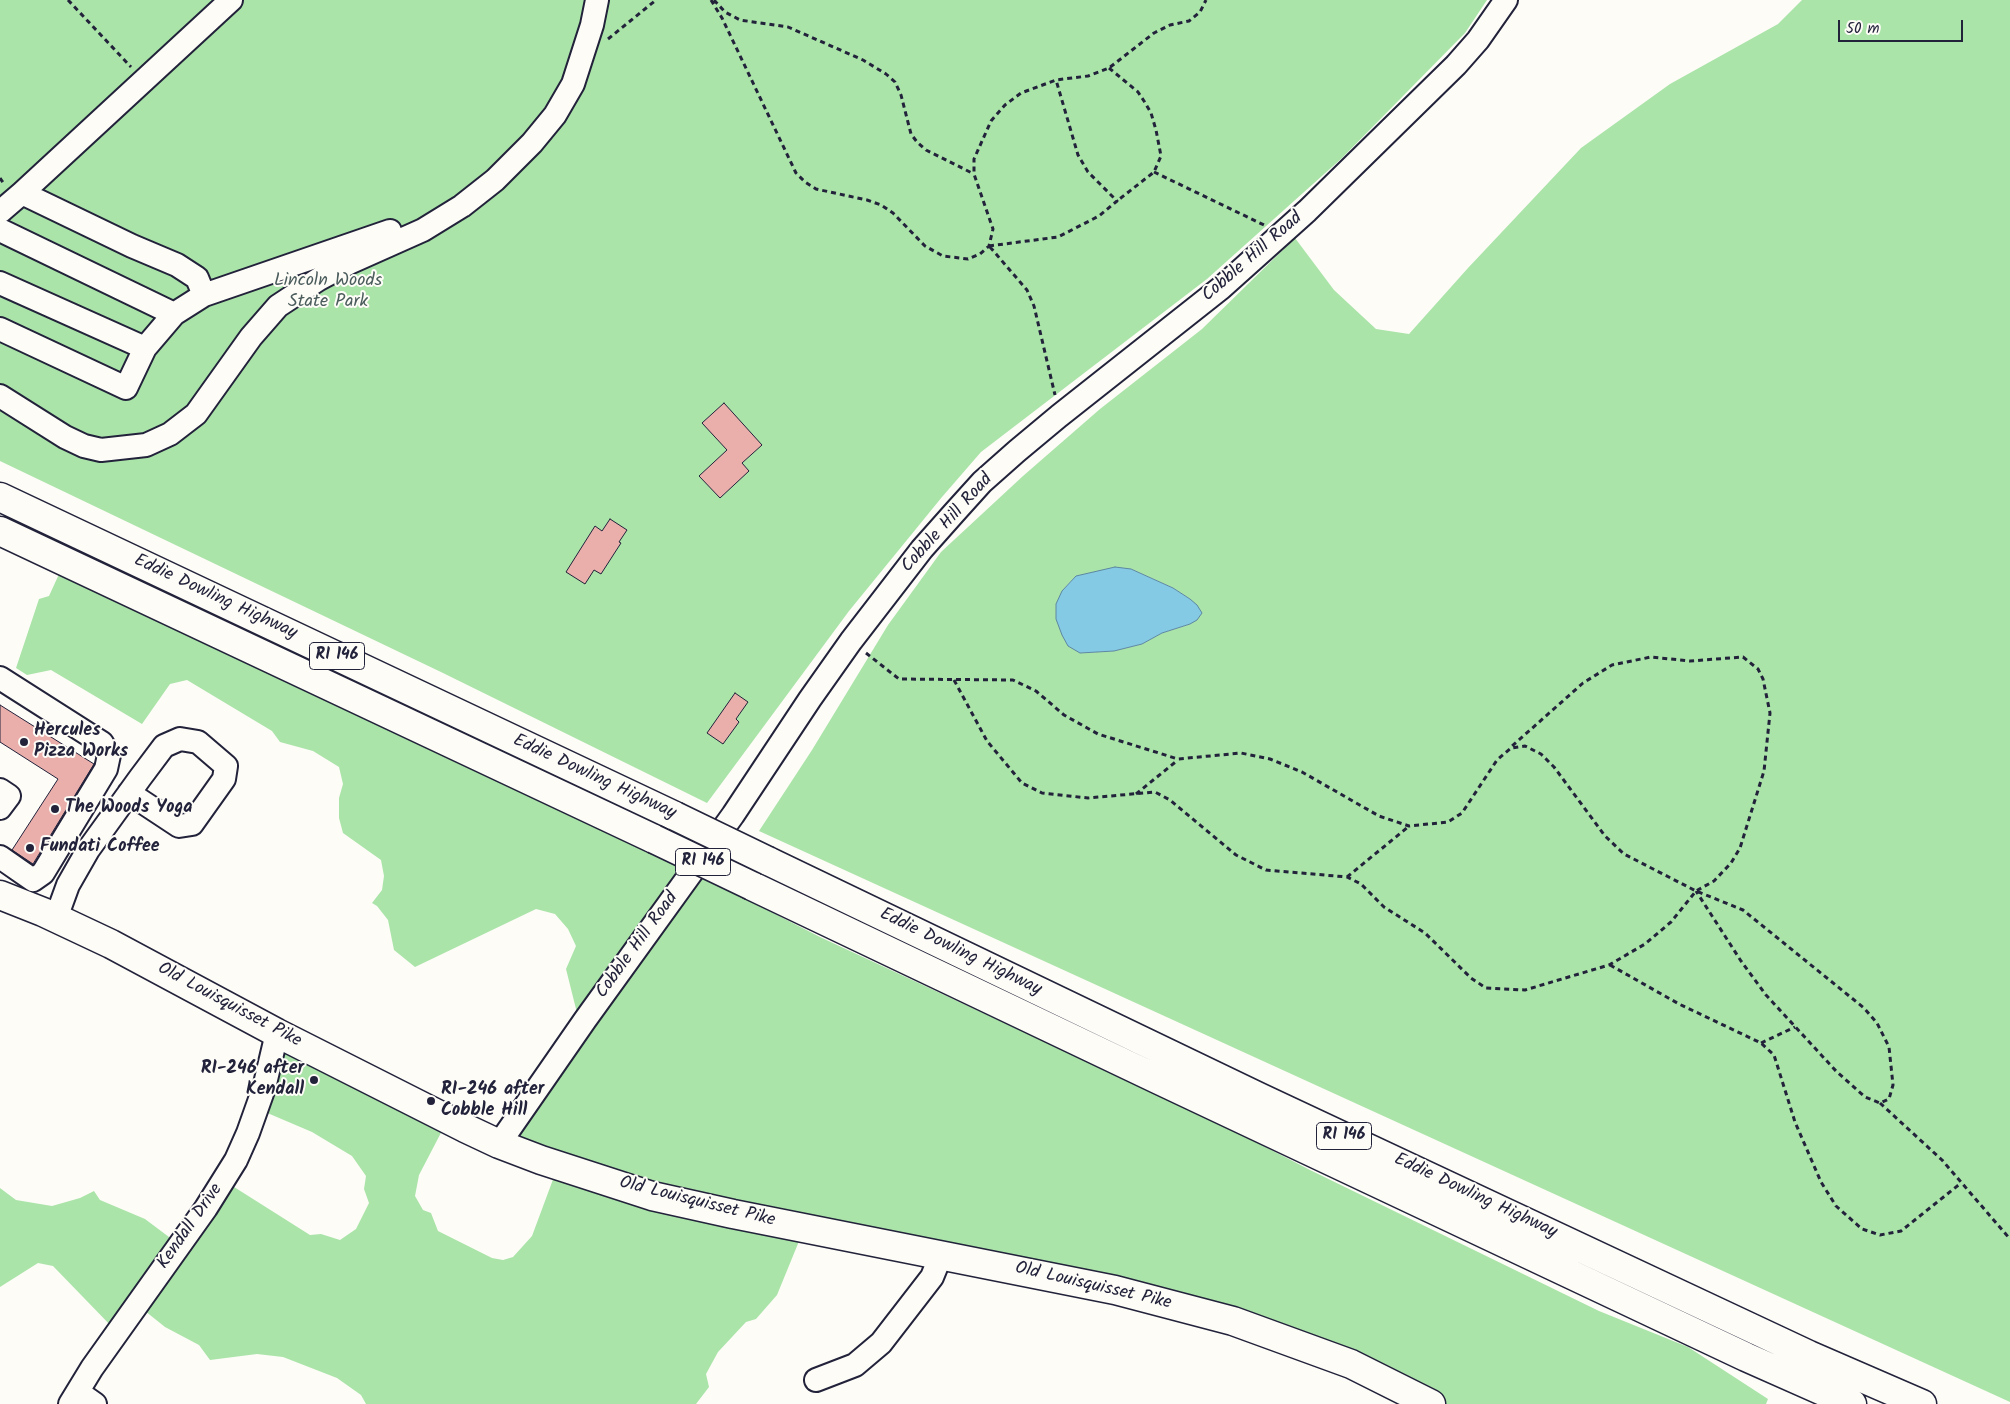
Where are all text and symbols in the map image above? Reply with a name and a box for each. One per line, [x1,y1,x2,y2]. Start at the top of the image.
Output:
scale bar [1840,10,1965,42]
text: 50 m [1846,17,1880,41]
street label: Cobble Hill Road [1198,209,1308,307]
park label: Lincoln Woods State Park [274,271,382,314]
street label: Cobble Hill Road [898,470,998,578]
street label: Eddie Dowling Highway [130,551,300,645]
road number: RI 146 [310,642,364,669]
place label: Hercules Pizza Works [34,721,128,764]
street label: Eddie Dowling Highway [509,731,679,825]
marker: Hercules Pizza Works [18,736,30,748]
place label: The Woods Yoga [65,798,192,820]
marker: The Woods Yoga [49,803,61,815]
place label: Fundati Coffee [40,837,160,859]
marker: Fundati Coffee [24,842,36,854]
road number: RI 146 [676,849,730,876]
street label: Cobble Hill Road [592,889,684,1003]
street label: Eddie Dowling Highway [875,904,1045,1002]
street label: Old Louisquisset Pike [153,959,305,1053]
place label: RI-246 after Kendall [201,1059,304,1102]
marker: RI-246 after Kendall [308,1074,320,1086]
place label: RI-246 after Cobble Hill [441,1080,544,1122]
marker: RI-246 after Cobble Hill [425,1095,437,1107]
road number: RI 146 [1316,1122,1372,1150]
street label: Eddie Dowling Highway [1390,1150,1560,1244]
street label: Old Louisquisset Pike [617,1173,777,1233]
street label: Kendall Drive [154,1180,228,1274]
street label: Old Louisquisset Pike [1013,1258,1173,1316]

